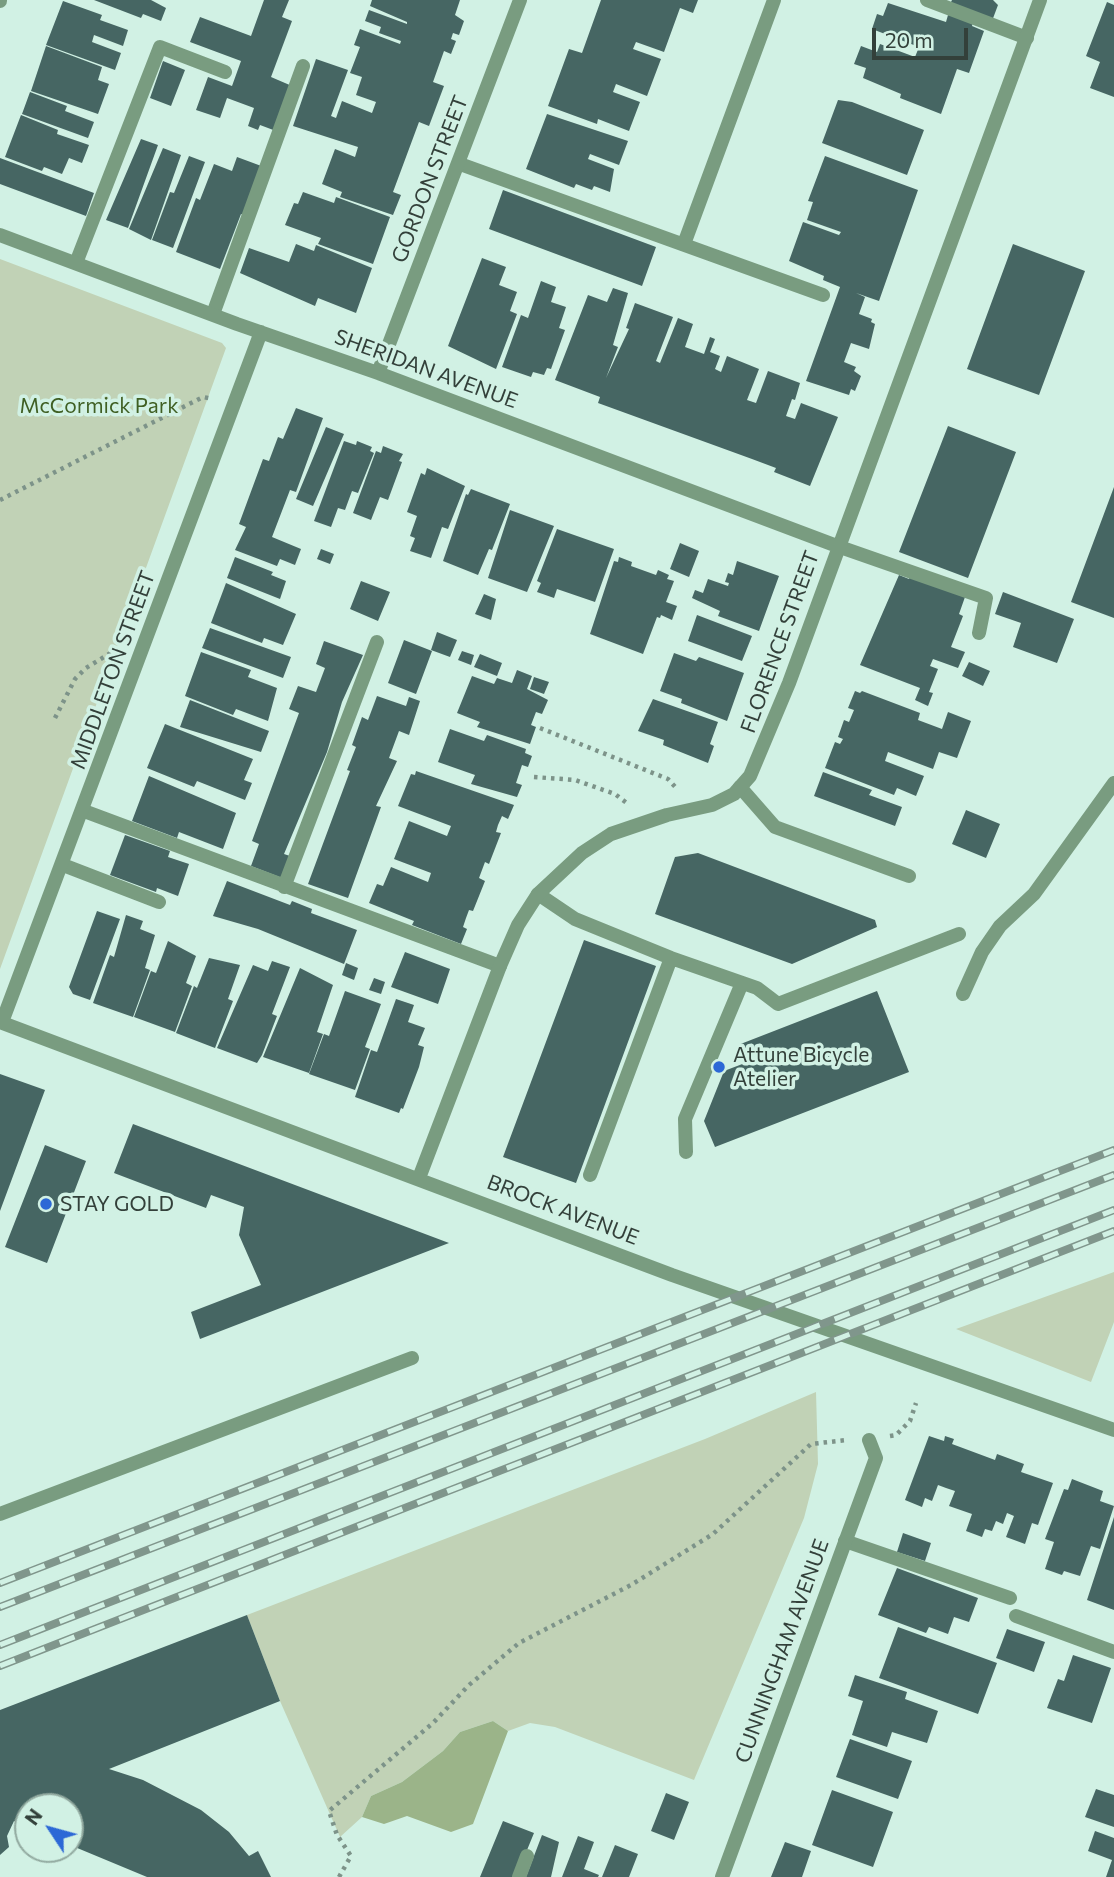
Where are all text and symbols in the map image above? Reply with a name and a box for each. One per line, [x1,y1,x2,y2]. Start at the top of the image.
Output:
scale bar [876,14,972,58]
text: 20 m [885,27,933,52]
street label: GORDON STREET [387,92,473,266]
street label: SHERIDAN AVENUE [331,324,521,414]
park label: McCormick Park [19,393,179,419]
street label: FLORENCE STREET [735,547,825,737]
street label: MIDDLETON STREET [65,567,161,773]
place label: Attune Bicycle Atelier [733,1042,869,1092]
marker: Attune Bicycle Atelier [711,1059,727,1075]
street label: BROCK AVENUE [484,1169,642,1251]
place label: STAY GOLD [60,1191,174,1217]
marker: STAY GOLD [38,1196,54,1212]
street label: CUNNINGHAM AVENUE [730,1536,834,1766]
north arrow [14,1793,84,1863]
text: N [20,1804,47,1829]

